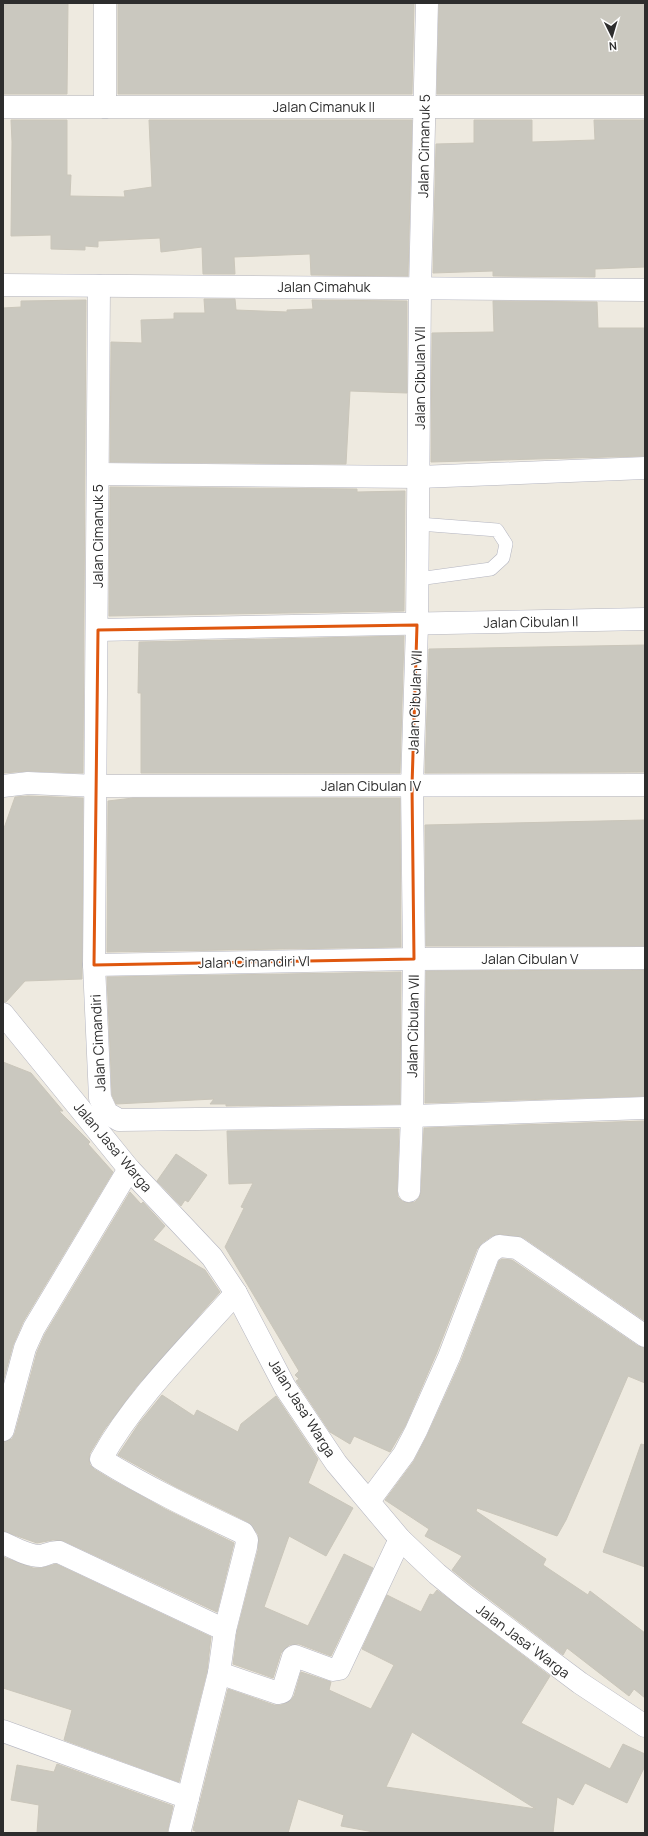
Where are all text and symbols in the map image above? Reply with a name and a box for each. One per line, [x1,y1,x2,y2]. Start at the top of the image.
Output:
north arrow [592,16,632,56]
text: N [608,39,618,54]
street label: Jalan Cimanuk 5 [413,94,434,198]
street label: Jalan Cimanuk II [273,97,375,116]
street label: Jalan Cimahuk [278,277,372,296]
street label: Jalan Cibulan VII [410,326,429,430]
street label: Jalan Cimanuk 5 [88,484,107,588]
street label: Jalan Cibulan II [483,611,579,632]
street label: Jalan Cibulan VII [403,650,426,754]
street label: Jalan Cibulan IV [321,776,422,795]
street label: Jalan Cibulan V [482,949,579,968]
street label: Jalan Cimandiri VI [198,951,310,972]
street label: Jalan Cibulan VII [402,974,423,1078]
street label: Jalan Cimandiri [85,994,110,1092]
street label: Jalan Jasa' Warga [70,1098,157,1196]
street label: Jalan Jasa' Warga [265,1355,340,1460]
street label: Jalan Jasa' Warga [473,1599,574,1682]

